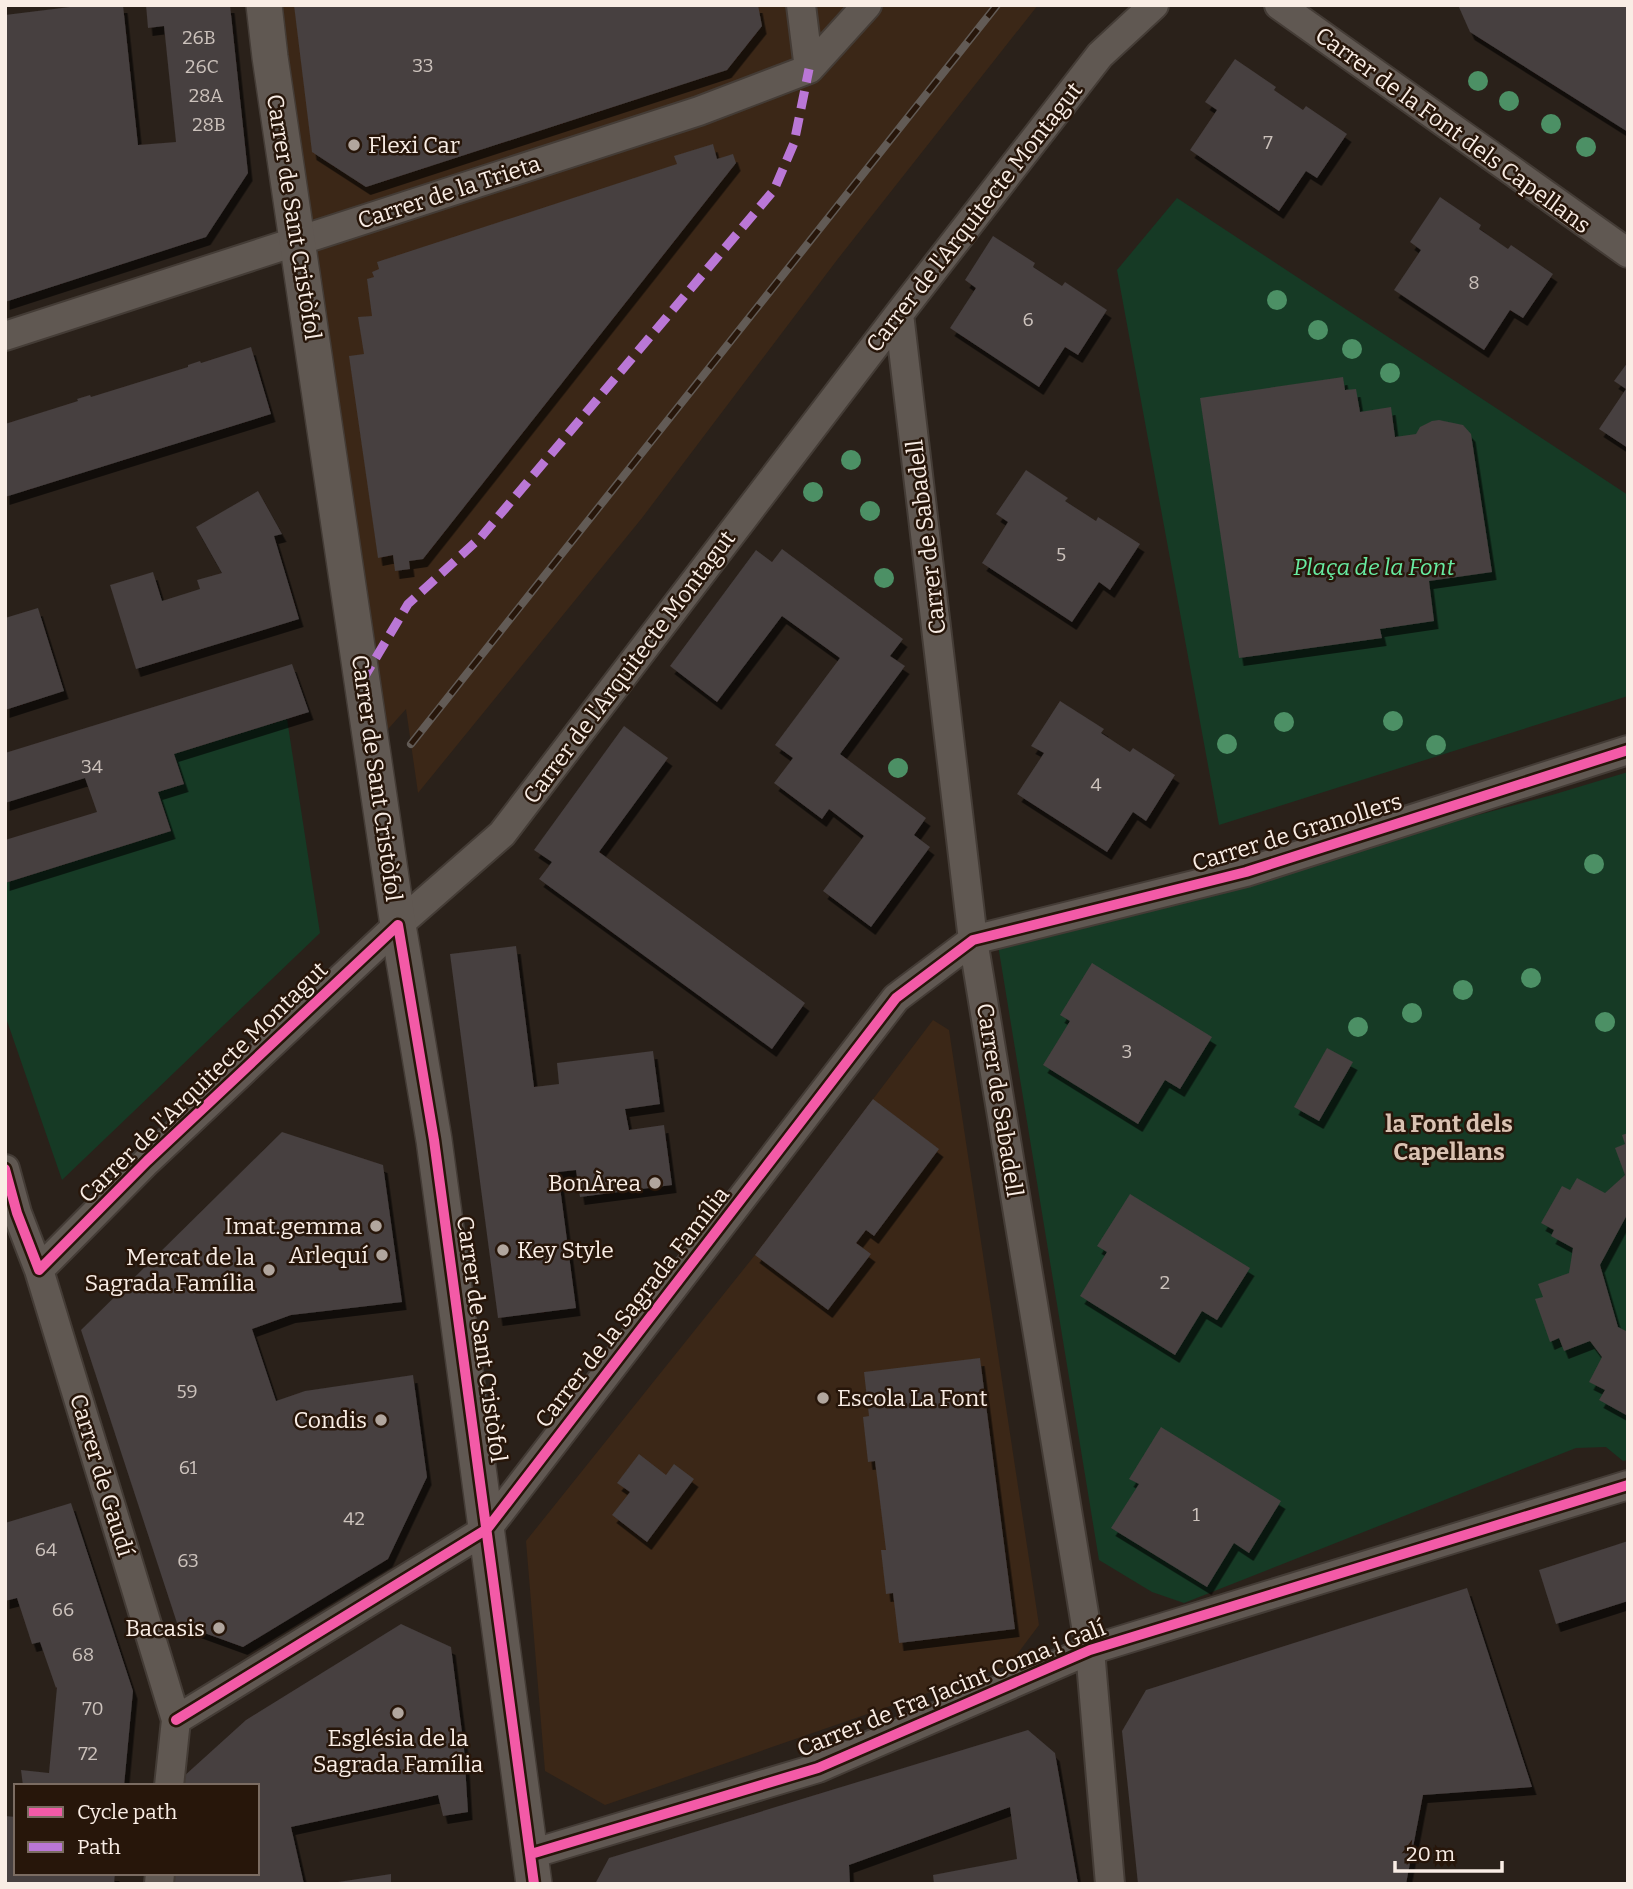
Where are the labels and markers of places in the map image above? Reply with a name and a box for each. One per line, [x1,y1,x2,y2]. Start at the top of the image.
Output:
place label: Flexi Car [368,131,460,159]
marker: Flexi Car [346,137,362,153]
place label: BonÀrea [548,1169,641,1197]
marker: BonÀrea [647,1175,663,1191]
place label: Imat.gemma [225,1212,362,1240]
marker: Imat.gemma [368,1218,384,1234]
place label: Key Style [517,1236,614,1264]
place label: Arlequí [289,1241,368,1269]
marker: Key Style [495,1242,511,1258]
place label: Mercat de la Sagrada Família [84,1243,255,1297]
marker: Arlequí [374,1247,390,1263]
marker: Mercat de la Sagrada Família [261,1262,277,1278]
place label: Escola La Font [837,1384,988,1412]
marker: Escola La Font [815,1390,831,1406]
place label: Condis [294,1406,367,1434]
marker: Condis [373,1412,389,1428]
place label: Bacasis [125,1614,205,1642]
marker: Bacasis [211,1620,227,1636]
marker: Església de la Sagrada Família [390,1705,406,1721]
place label: Església de la Sagrada Família [313,1724,484,1778]

